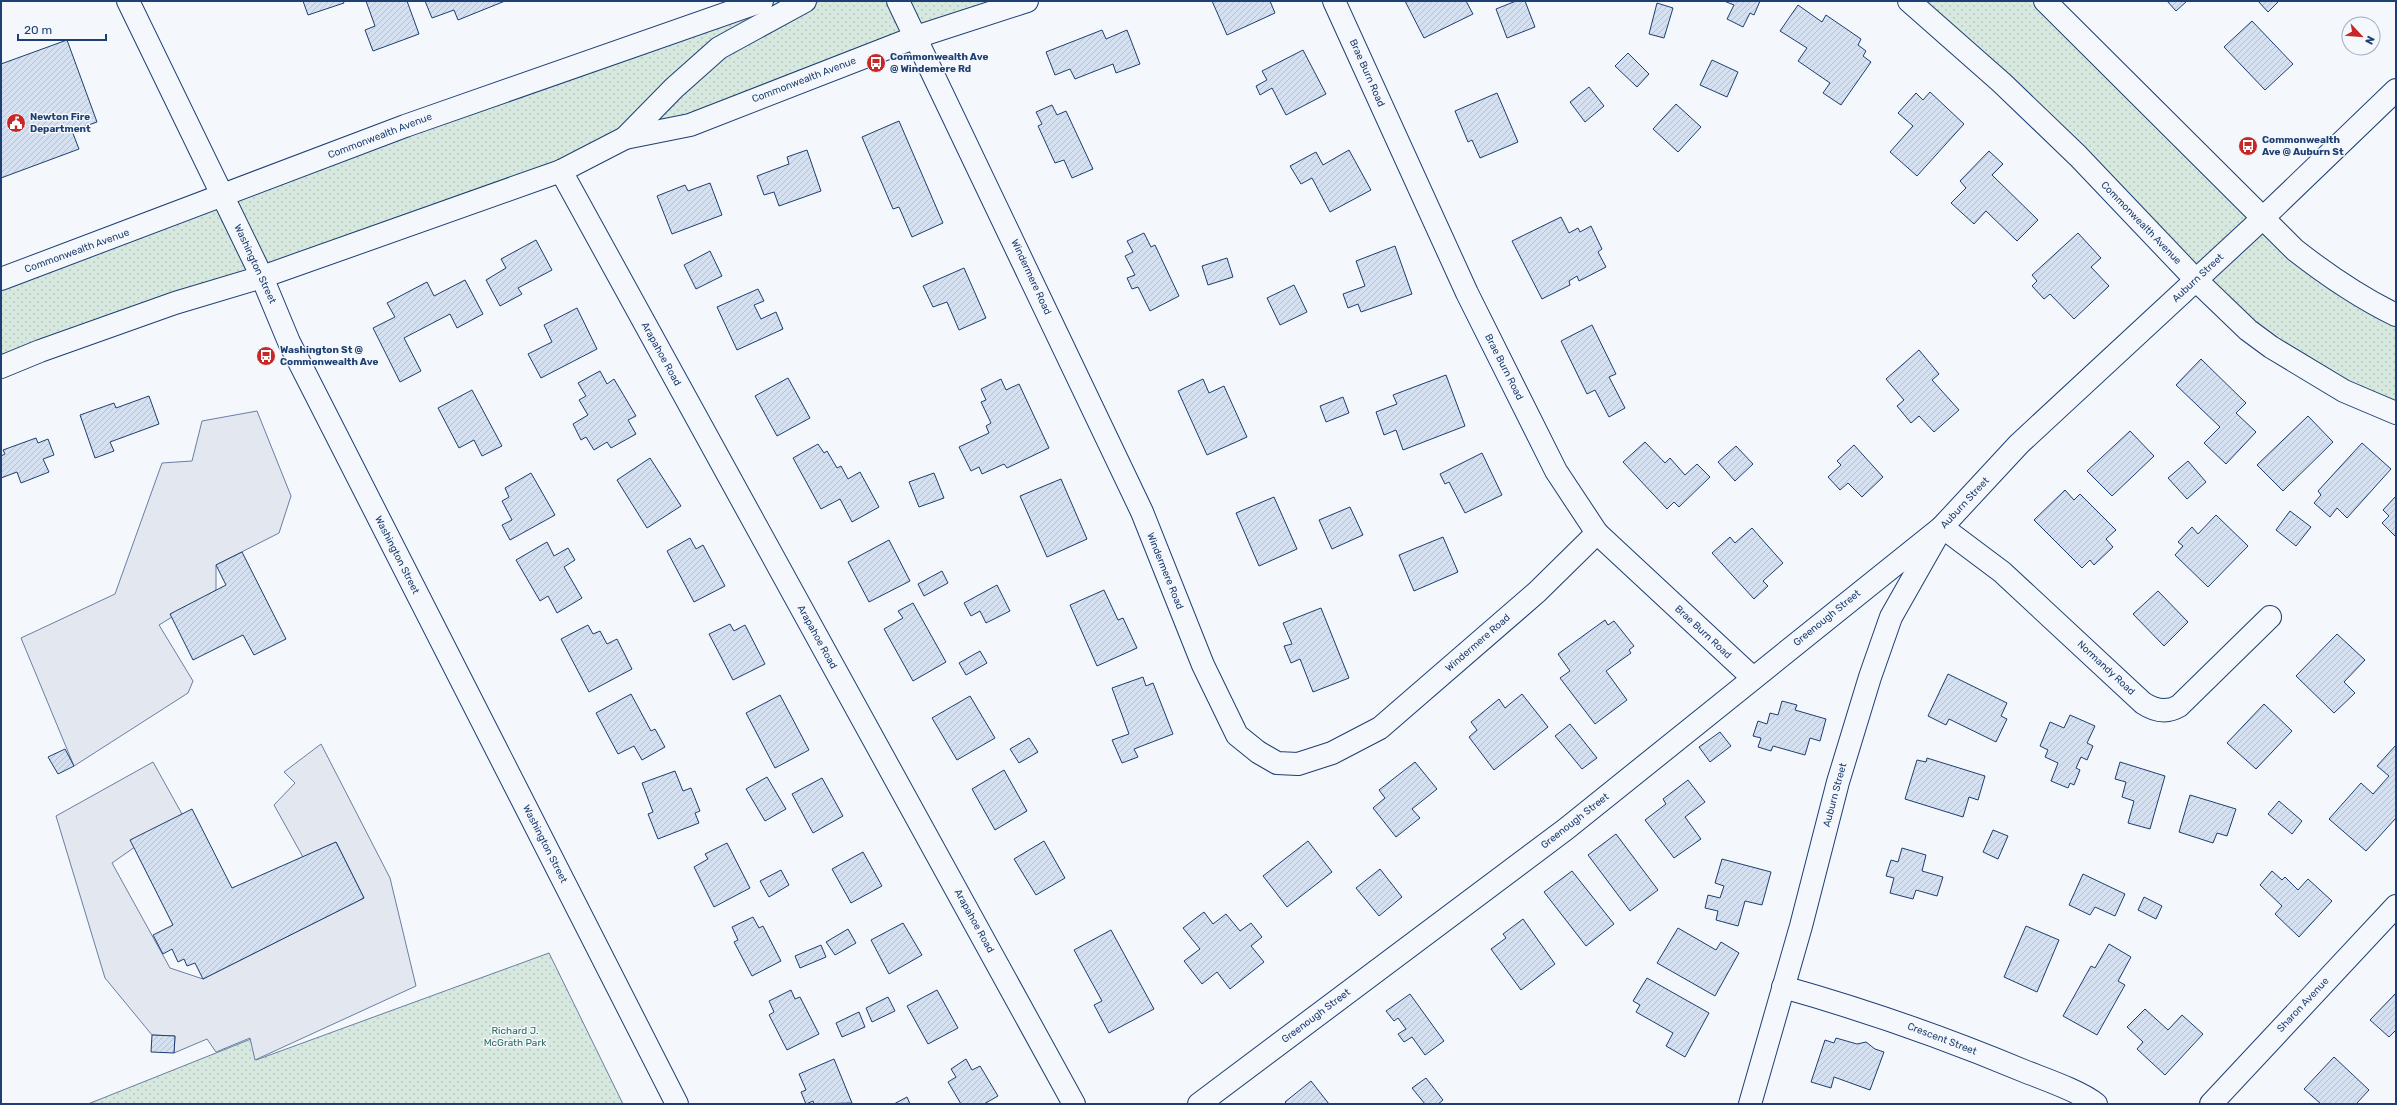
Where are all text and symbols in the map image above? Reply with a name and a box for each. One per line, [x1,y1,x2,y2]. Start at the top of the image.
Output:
scale bar [18,16,106,42]
north arrow [2341,16,2381,56]
text: 20 m [24,23,52,37]
text: N [2362,34,2377,47]
street label: Brae Burn Road [1347,37,1387,109]
place label: Commonwealth Ave @ Windemere Rd [890,51,988,75]
bus stop icon: Commonwealth Ave @ Windemere Rd [865,52,887,74]
street label: Commonwealth Avenue [750,54,858,105]
street label: Commonwealth Avenue [326,110,434,161]
place label: Newton Fire Department [30,111,91,135]
public building icon: Newton Fire Department [5,112,27,134]
place label: Commonwealth Ave @ Auburn St [2262,134,2344,158]
bus stop icon: Commonwealth Ave @ Auburn St [2237,135,2259,157]
street label: Commonwealth Avenue [2098,179,2184,267]
street label: Washington Street [231,222,279,306]
street label: Commonwealth Avenue [23,226,131,276]
street label: Windermere Road [1008,237,1054,317]
street label: Auburn Street [2170,251,2226,305]
street label: Arapahoe Road [639,320,683,388]
street label: Brae Burn Road [1482,332,1526,402]
place label: Washington St @ Commonwealth Ave [280,344,378,368]
bus stop icon: Washington St @ Commonwealth Ave [255,345,277,367]
street label: Auburn Street [1938,475,1992,531]
street label: Washington Street [372,514,422,596]
street label: Windermere Road [1144,531,1186,611]
street label: Greenough Street [1791,587,1863,649]
street label: Arapahoe Road [795,603,839,671]
street label: Brae Burn Road [1672,603,1734,661]
street label: Windermere Road [1443,612,1513,674]
street label: Normandy Road [2075,638,2137,698]
street label: Auburn Street [1821,762,1849,828]
street label: Greenough Street [1539,791,1611,851]
street label: Washington Street [520,803,570,885]
street label: Arapahoe Road [952,887,996,955]
street label: Sharon Avenue [2275,975,2332,1035]
street label: Greenough Street [1279,986,1353,1046]
street label: Crescent Street [1906,1020,1979,1058]
park label: Richard J. McGrath Park [484,1025,547,1049]

